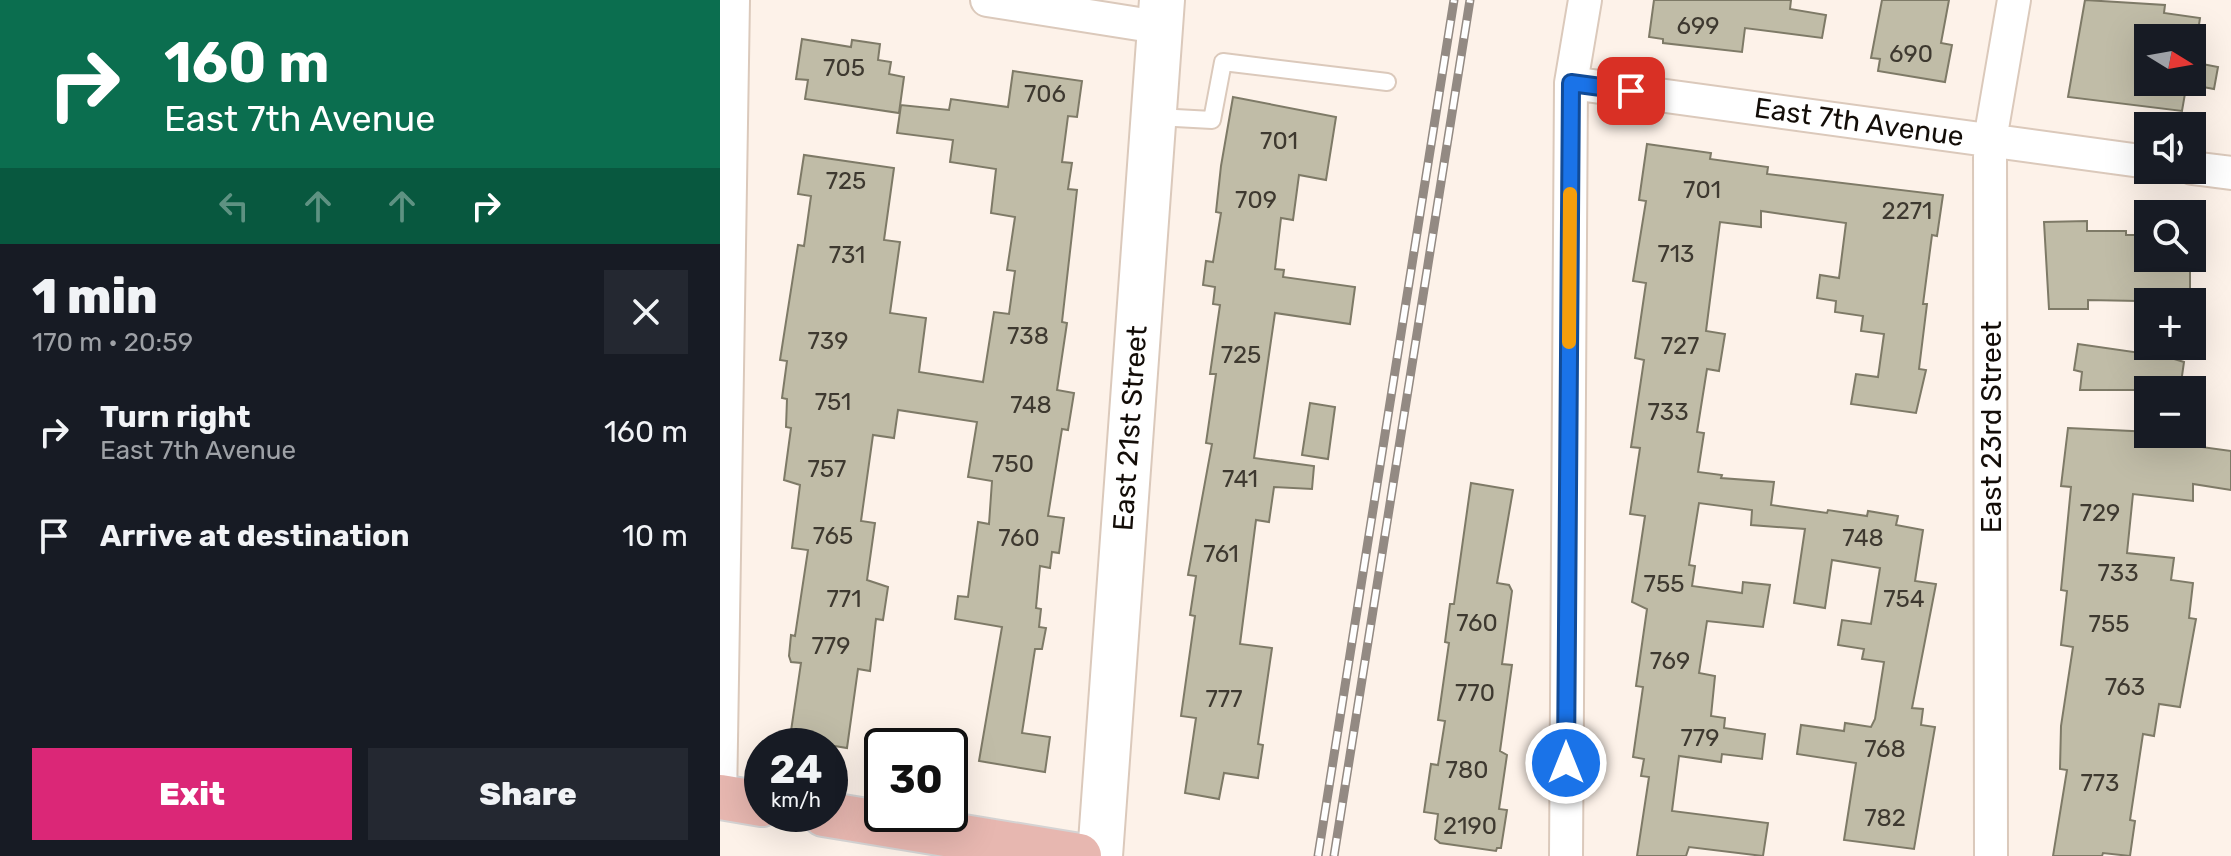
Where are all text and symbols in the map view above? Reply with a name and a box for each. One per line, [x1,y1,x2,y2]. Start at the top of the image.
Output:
house number: 699 [1677,12,1719,40]
north arrow [2134,24,2206,96]
map controls [2134,24,2206,448]
text: 160 m [164,30,330,96]
icon: right [32,32,136,136]
house number: 690 [1889,40,1933,68]
house number: 705 [823,54,865,82]
pin [1597,57,1665,125]
icon: arrive [1609,69,1653,113]
house number: 706 [1024,80,1066,108]
street label: East 7th Avenue [1752,91,1966,153]
text: East 7th Avenue [164,97,435,140]
button: sound [2134,112,2206,184]
house number: 701 [1260,127,1298,155]
house number: 725 [826,167,866,195]
house number: 701 [1683,176,1721,204]
icon: left [212,184,256,228]
icon: ahead [296,184,340,228]
icon: ahead [380,184,424,228]
icon: right [464,184,508,228]
house number: 709 [1235,186,1277,214]
house number: 2271 [1882,197,1932,225]
button: search [2134,200,2206,272]
house number: 713 [1657,240,1695,268]
house number: 731 [829,241,865,269]
text: 1 min [32,268,158,325]
button: close [604,270,688,354]
button: + [2134,288,2206,360]
street label: East 23rd Street [1975,321,2008,533]
house number: 738 [1007,322,1049,350]
street label: East 21st Street [1106,324,1154,532]
text: 170 m · 20:59 [32,327,193,358]
house number: 739 [808,327,848,355]
house number: 727 [1661,332,1699,360]
house number: 725 [1221,341,1261,369]
button: − [2134,376,2206,448]
house number: 751 [815,388,851,416]
house number: 748 [1010,391,1052,419]
house number: 733 [1647,398,1689,426]
text: Turn right [100,399,251,435]
icon: right [32,410,76,454]
text: 160 m [604,414,688,450]
text: East 7th Avenue [100,435,296,466]
house number: 750 [992,450,1034,478]
house number: 757 [808,455,846,483]
house number: 741 [1222,465,1258,493]
house number: 729 [2080,499,2120,527]
icon: arrive [32,514,76,558]
text: Arrive at destination [100,518,410,554]
text: 10 m [622,518,688,554]
house number: 765 [813,522,853,550]
house number: 760 [998,524,1040,552]
house number: 748 [1842,524,1884,552]
house number: 761 [1203,540,1239,568]
house number: 733 [2097,559,2139,587]
house number: 755 [1644,570,1684,598]
house number: 771 [827,585,861,613]
house number: 754 [1883,585,1925,613]
house number: 760 [1456,609,1498,637]
house number: 755 [2089,610,2129,638]
house number: 779 [812,632,850,660]
house number: 769 [1650,647,1690,675]
house number: 763 [2105,673,2145,701]
house number: 770 [1455,679,1495,707]
house number: 777 [1206,685,1242,713]
position arrow [1524,721,1608,805]
house number: 779 [1681,724,1719,752]
speed limit sign: 30 [864,728,968,832]
house number: 768 [1864,735,1906,763]
text: 24 [769,746,823,793]
button: Exit [32,748,352,840]
button: Share [368,748,688,840]
house number: 780 [1446,756,1488,784]
house number: 773 [2080,769,2120,797]
text: km/h [771,788,821,812]
house number: 782 [1864,804,1906,832]
house number: 2190 [1443,812,1497,840]

